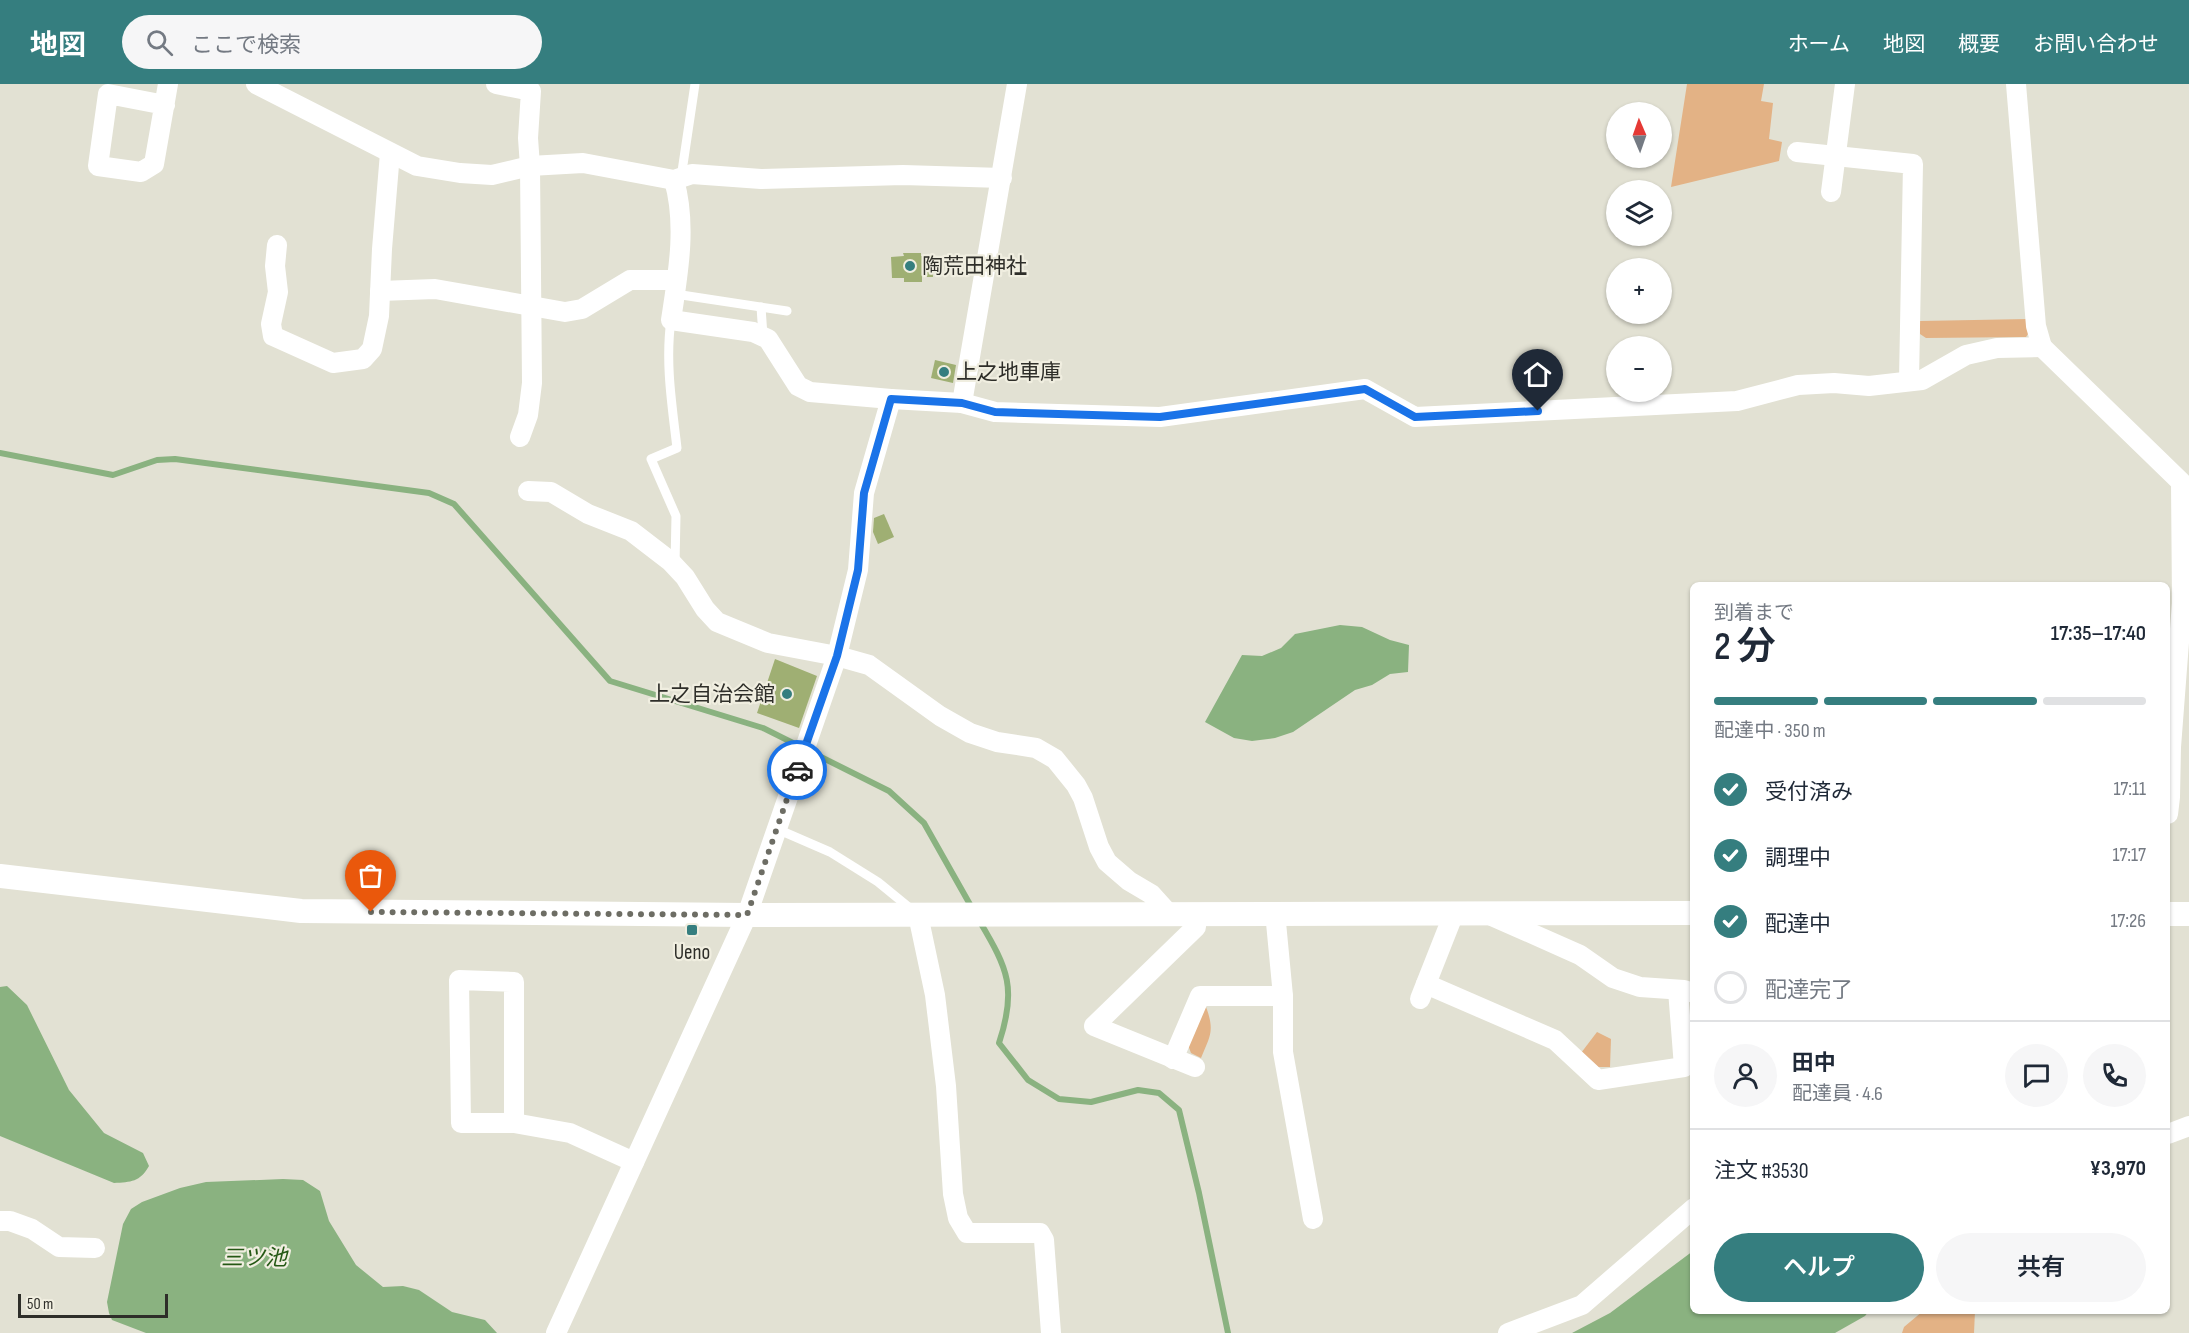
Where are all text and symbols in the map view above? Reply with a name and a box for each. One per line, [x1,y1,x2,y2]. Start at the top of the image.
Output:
search box [122,15,542,69]
icon: search [143,26,176,59]
text: 地図 [30,29,86,62]
text: ここで検索 [191,32,301,59]
text: ホーム [1788,32,1850,57]
text: 地図 [1883,32,1925,57]
text: 概要 [1958,32,2000,57]
text: お問い合わせ [2033,32,2159,57]
north arrow [1606,102,1672,168]
map controls [1606,102,1672,402]
button: layers [1606,180,1672,246]
place label: 陶荒田神社 [922,254,1027,279]
button: + [1606,258,1672,324]
marker: 陶荒田神社 [903,259,917,273]
button: − [1606,336,1672,402]
pin [1512,349,1563,411]
icon: home [1521,358,1554,391]
place label: 上之地車庫 [956,360,1061,385]
marker: 上之地車庫 [937,365,951,379]
text: 到着まで [1714,601,1794,625]
text: 17:35–17:40 [2051,620,2146,647]
text: 2 分 [1714,624,1776,671]
place label: 上之自治会館 [649,682,775,707]
marker: 上之自治会館 [780,687,794,701]
text: 配達中 · 350 m [1714,719,1826,743]
courier [767,740,827,800]
icon: car [781,754,814,787]
icon: check [1714,773,1747,806]
text: 17:11 [2113,777,2146,801]
text: 受付済み [1765,779,1853,806]
icon: check [1714,839,1747,872]
text: 17:17 [2112,843,2146,867]
text: 調理中 [1765,845,1831,872]
pin [345,850,396,912]
icon: bag [354,859,387,892]
icon: check [1714,905,1747,938]
text: 17:26 [2110,909,2146,933]
text: 配達中 [1765,911,1831,938]
marker: Ueno [685,923,699,937]
place label: Ueno [674,940,710,965]
text: 配達完了 [1765,977,1853,1004]
button: person [1714,1044,1777,1107]
button: chat [2005,1044,2068,1107]
button: phone [2083,1044,2146,1107]
text: 田中 [1792,1050,1836,1077]
text: 配達員 · 4.6 [1792,1082,1883,1106]
text: ¥3,970 [2090,1155,2146,1182]
text: 注文 #3530 [1714,1158,1809,1185]
button: ヘルプ [1714,1233,1924,1302]
button: 共有 [1936,1233,2146,1302]
water label: 三ツ池 [221,1245,289,1272]
scale bar [18,1291,168,1318]
text: 50 m [27,1295,53,1314]

